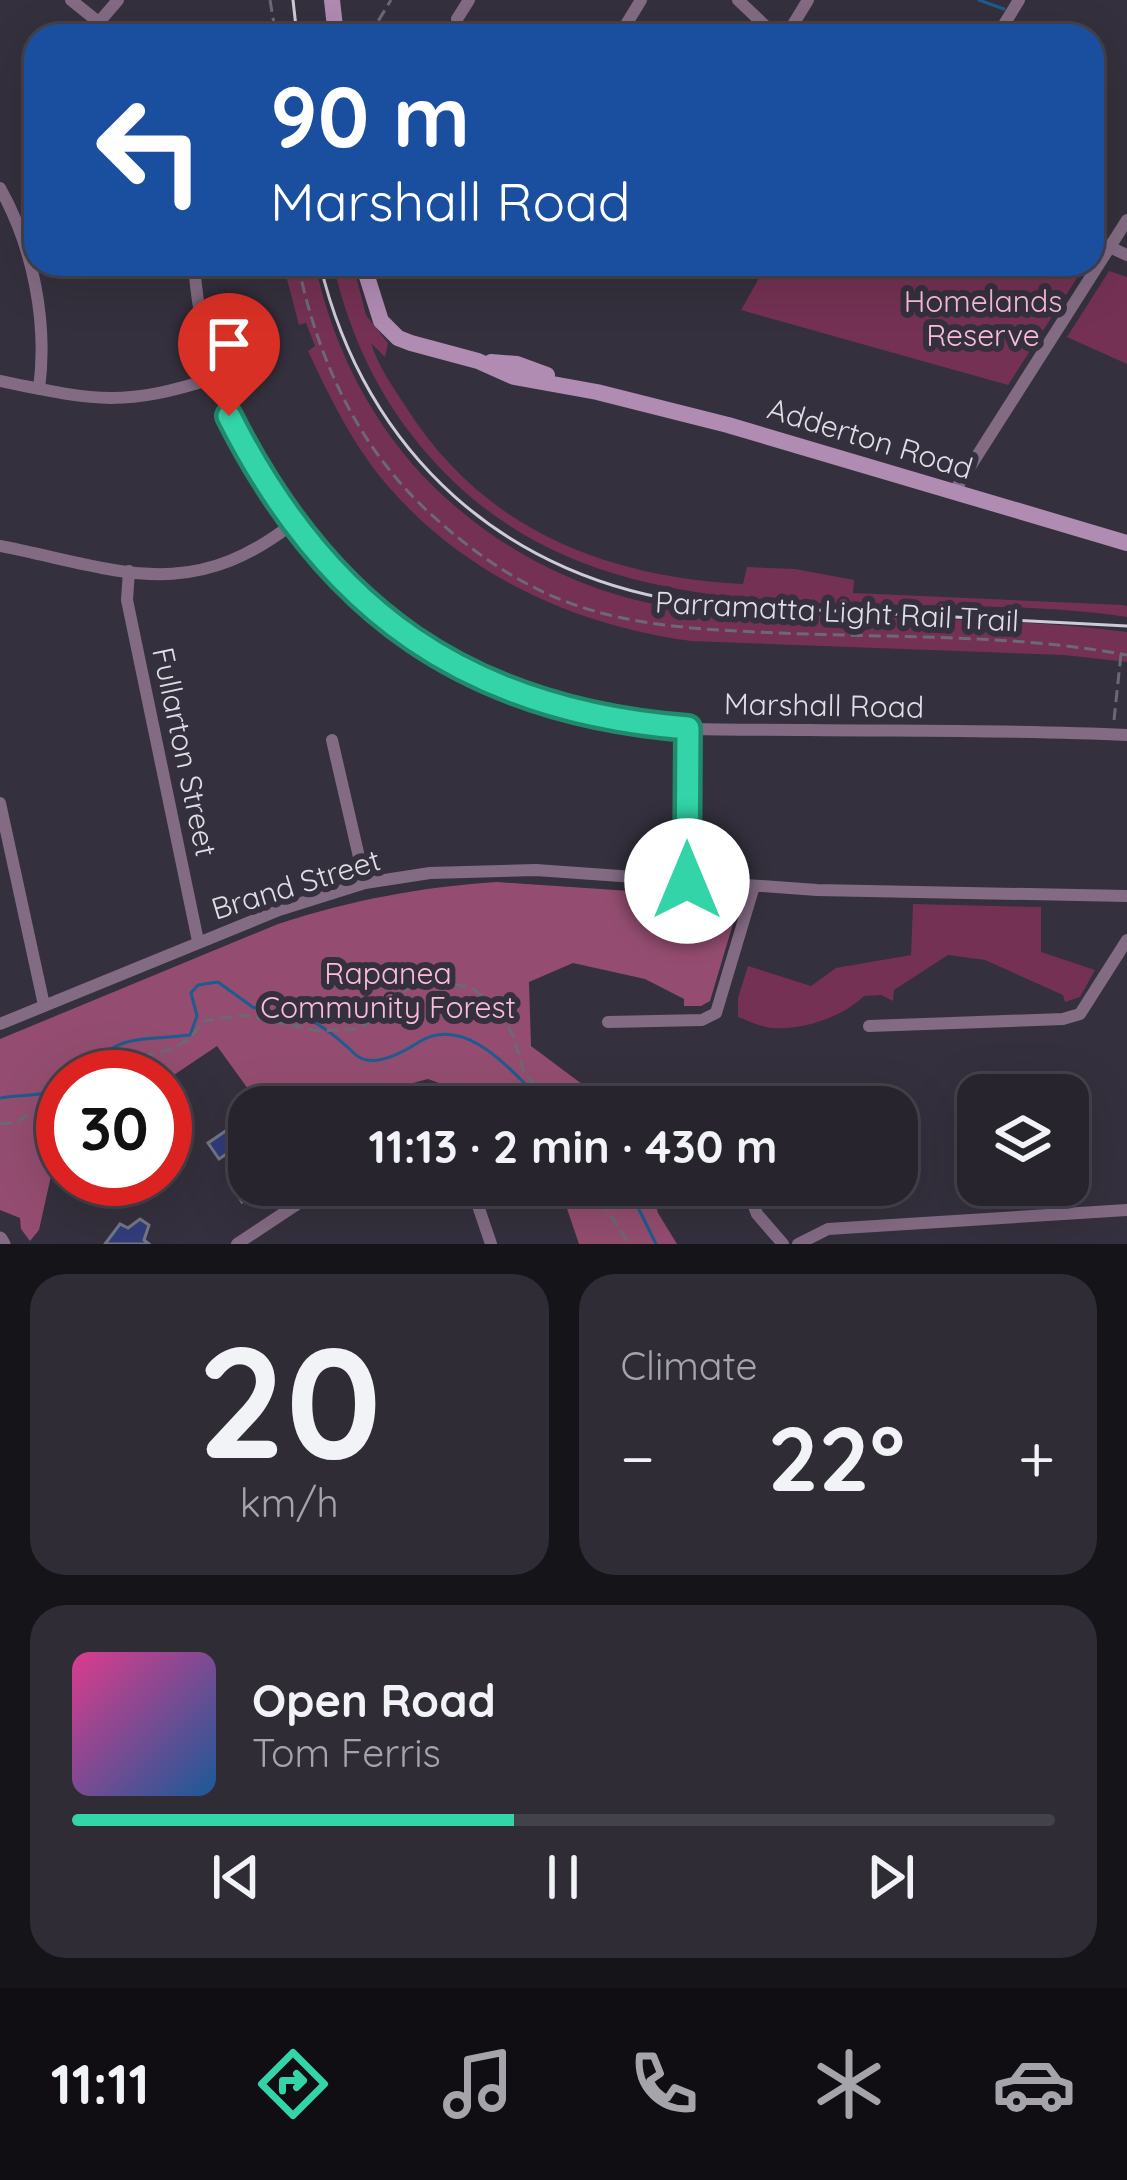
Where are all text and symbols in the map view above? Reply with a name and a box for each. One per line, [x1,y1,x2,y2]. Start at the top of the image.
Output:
text: 90 m [270,63,470,168]
icon: left [72,72,228,228]
text: Marshall Road [270,167,630,235]
park label: Homelands Reserve [904,282,1062,354]
pin [178,293,280,416]
icon: arrive [196,311,262,377]
street label: Adderton Road [763,389,977,487]
street label: Parramatta Light Rail Trail [654,582,1020,640]
street label: Fullarton Street [144,644,226,860]
street label: Marshall Road [724,684,924,726]
position arrow [624,818,750,944]
street label: Brand Street [207,840,385,928]
park label: Rapanea Community Forest [260,954,516,1026]
speed limit sign: 30 [36,1050,192,1206]
map controls [957,1074,1089,1206]
button: layers [957,1074,1089,1206]
text: 11:13 · 2 min · 430 m [369,1118,777,1174]
text: 20 [197,1302,382,1497]
text: Climate [621,1341,758,1390]
text: 22° [767,1401,905,1514]
text: − [621,1416,655,1499]
text: + [1018,1416,1055,1499]
text: km/h [240,1478,339,1527]
text: Open Road [252,1672,496,1728]
text: Tom Ferris [252,1728,441,1777]
icon: previous [203,1844,269,1910]
icon: pause [530,1844,596,1910]
icon: next [858,1844,924,1910]
icon: directions [251,2042,335,2126]
icon: music [436,2042,520,2126]
icon: phone [622,2042,706,2126]
icon: climate [807,2042,891,2126]
icon: car [992,2042,1076,2126]
text: 11:11 [51,2050,149,2118]

